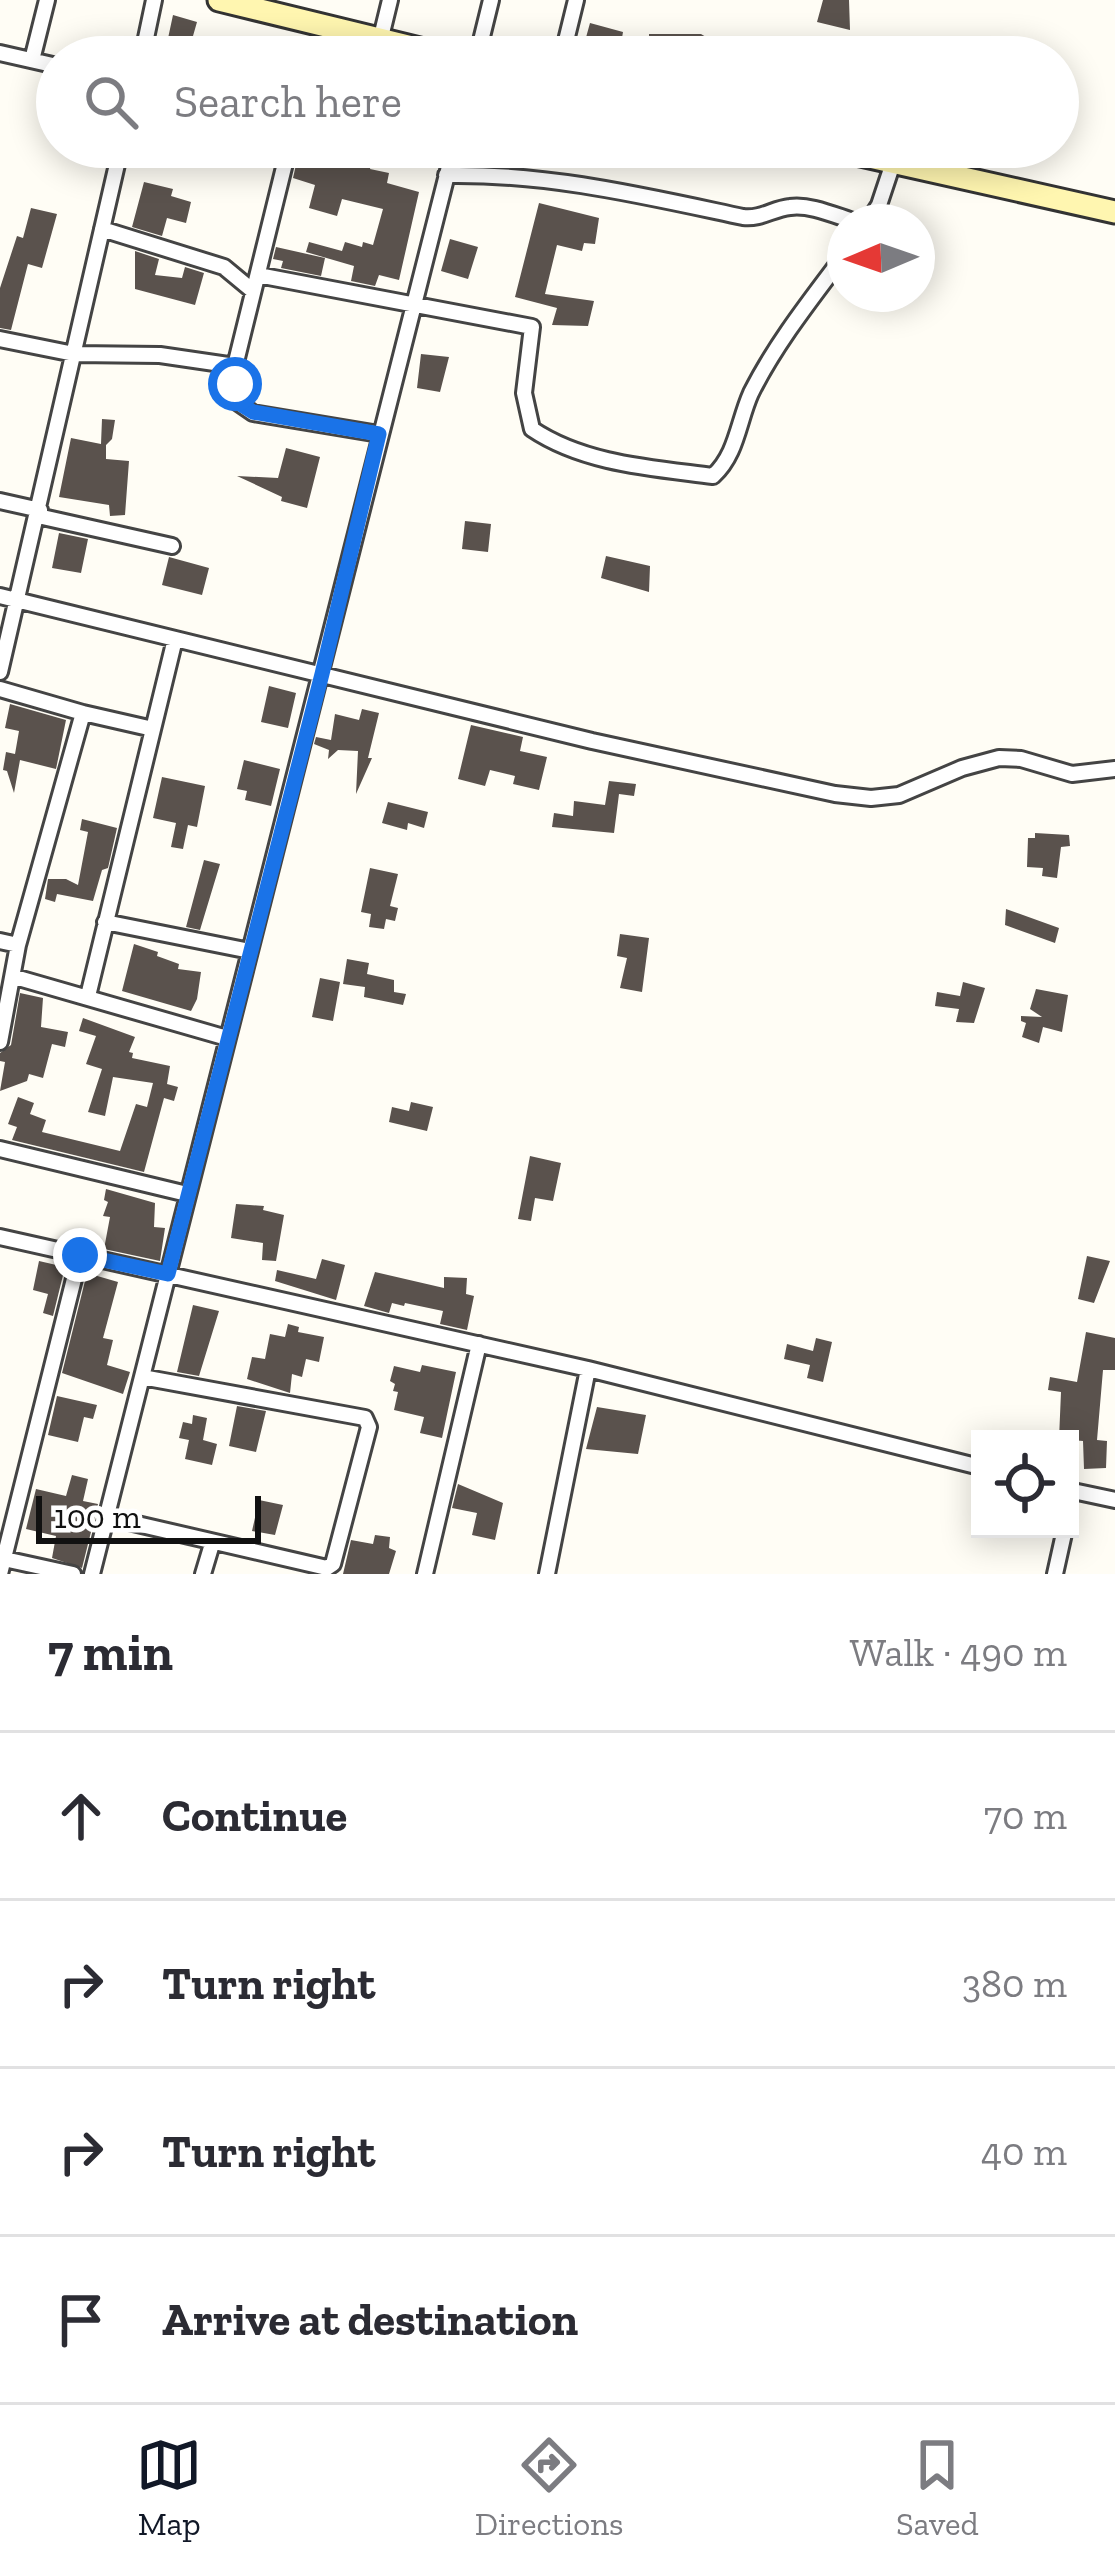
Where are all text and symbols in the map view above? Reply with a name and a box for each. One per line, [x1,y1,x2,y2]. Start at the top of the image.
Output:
search box [36,36,1079,168]
icon: search [78,69,144,135]
text: Search here [174,75,402,129]
north arrow [827,204,935,312]
route start [208,357,262,411]
route end [53,1228,107,1282]
map controls [971,1430,1079,1538]
button: locate [971,1430,1079,1538]
scale bar [36,1490,261,1543]
text: 100 m [54,1497,141,1536]
text: 7 min [48,1622,173,1683]
text: Walk · 490 m [850,1629,1067,1676]
icon: ahead [48,1783,114,1849]
text: Continue [162,1789,347,1843]
text: 70 m [984,1792,1067,1839]
icon: right [48,1951,114,2017]
text: Turn right [162,1957,375,2011]
text: 380 m [962,1960,1067,2007]
icon: right [48,2119,114,2185]
text: Turn right [162,2125,375,2179]
text: 40 m [981,2128,1067,2175]
icon: arrive [48,2287,114,2353]
text: Arrive at destination [162,2293,578,2347]
tab: Map [136,2432,202,2543]
tab: Directions [475,2432,624,2543]
tab: Saved [896,2432,979,2543]

